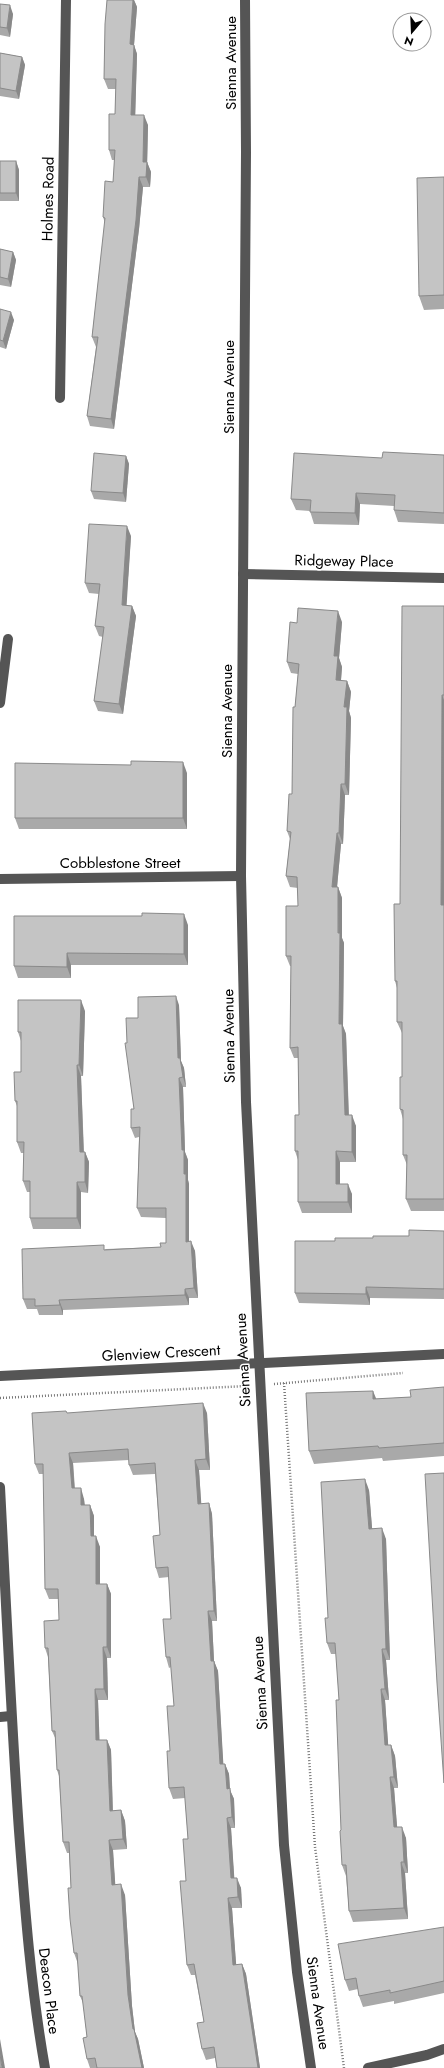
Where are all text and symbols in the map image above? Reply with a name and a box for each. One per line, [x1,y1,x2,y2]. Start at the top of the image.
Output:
north arrow [392,12,432,52]
street label: Sienna Avenue [220,16,242,110]
text: N [402,32,415,50]
street label: Holmes Road [36,156,60,242]
street label: Sienna Avenue [218,340,240,434]
street label: Ridgeway Place [294,549,394,573]
street label: Sienna Avenue [216,664,238,758]
street label: Cobblestone Street [60,852,181,874]
street label: Sienna Avenue [217,989,241,1083]
street label: Sienna Avenue [230,1312,256,1408]
street label: Glenview Crescent [101,1339,221,1367]
street label: Sienna Avenue [247,1635,273,1731]
street label: Deacon Place [33,1947,65,2036]
street label: Sienna Avenue [301,1955,335,2051]

